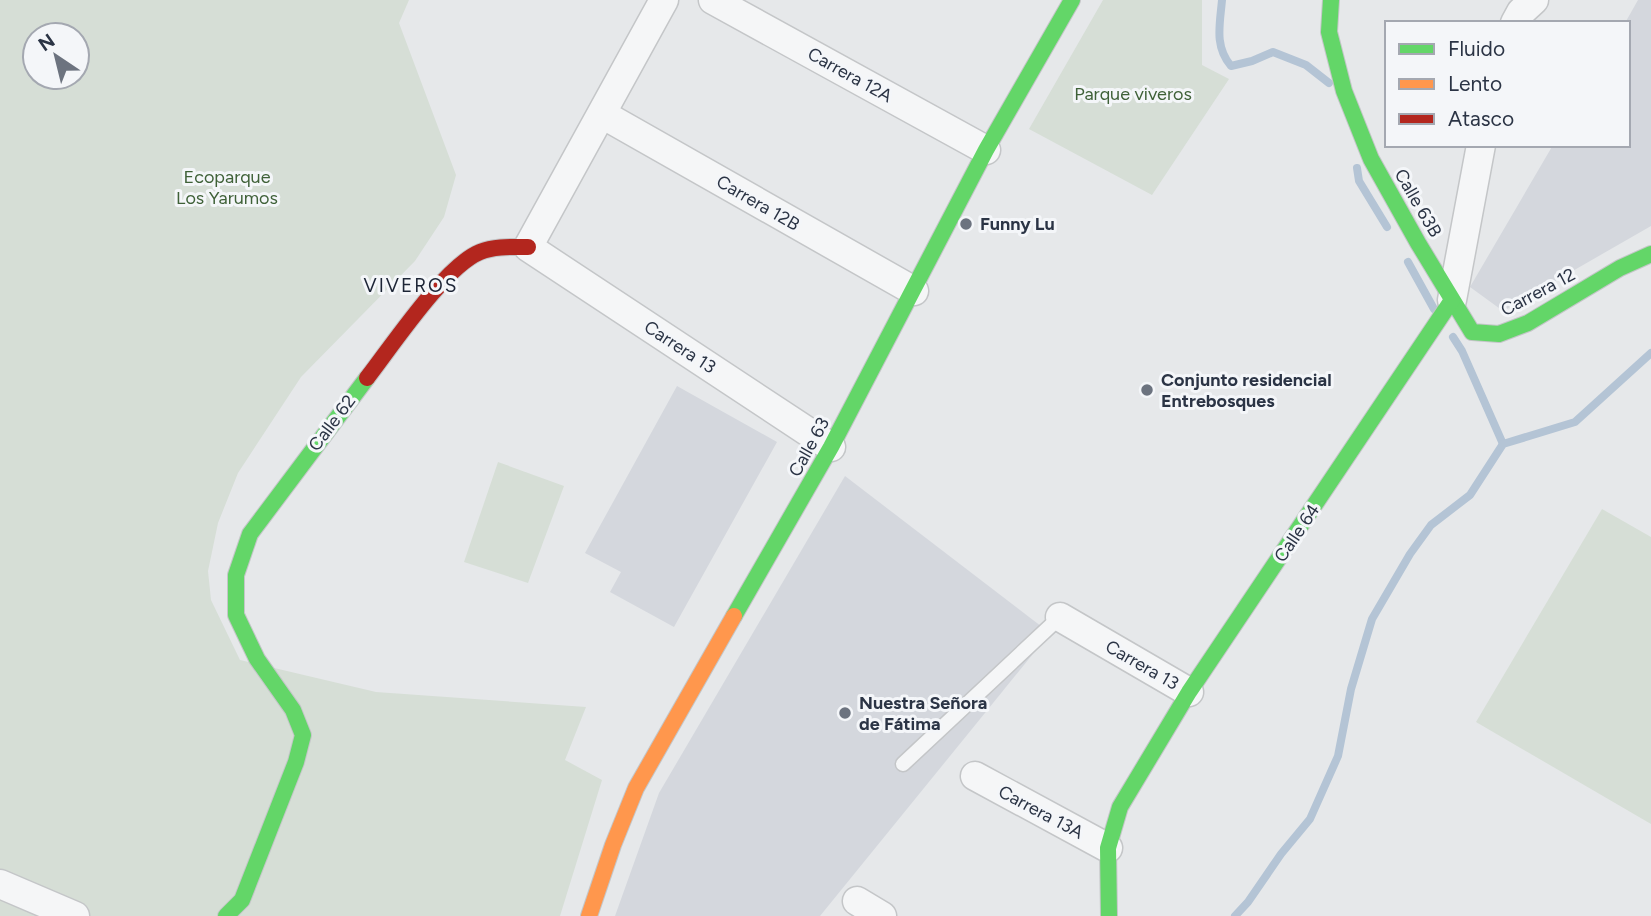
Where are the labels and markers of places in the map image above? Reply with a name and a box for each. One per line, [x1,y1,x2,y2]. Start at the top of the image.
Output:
place label: Funny Lu [980,213,1055,235]
marker: Funny Lu [958,216,974,232]
place label: Conjunto residencial Entrebosques [1161,369,1332,412]
marker: Conjunto residencial Entrebosques [1139,382,1155,398]
place label: Nuestra Señora de Fátima [859,692,987,735]
marker: Nuestra Señora de Fátima [837,705,853,721]

